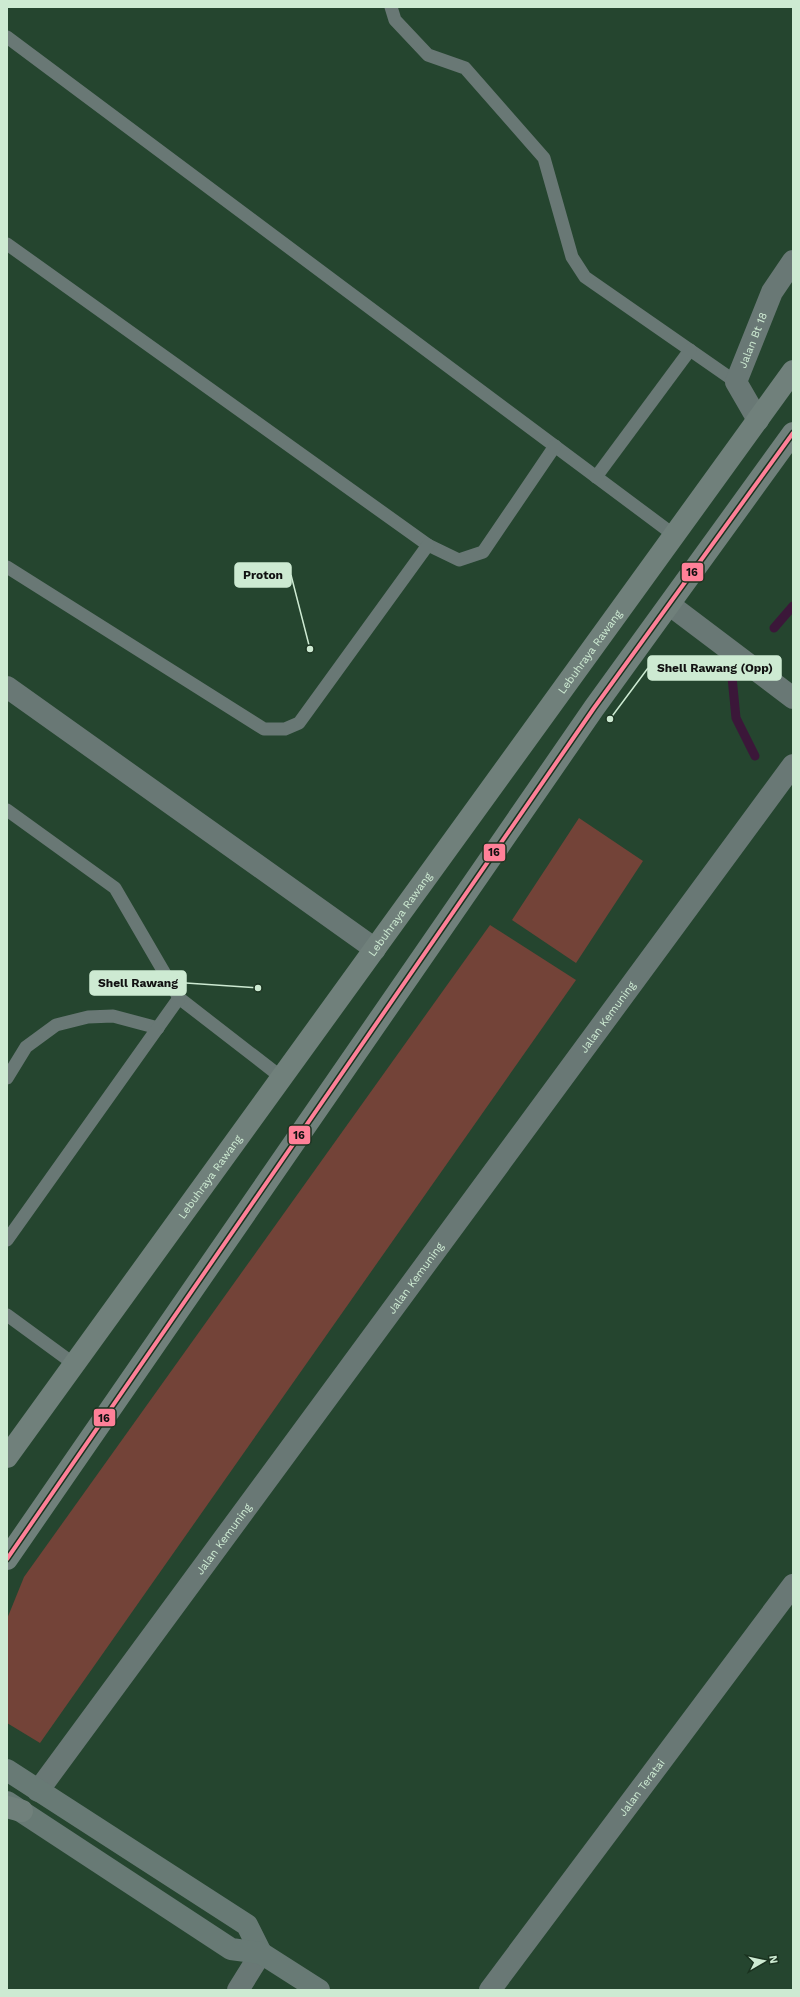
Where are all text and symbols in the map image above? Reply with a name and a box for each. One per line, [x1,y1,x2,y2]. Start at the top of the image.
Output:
street label: Jalan Bt 18 [736,310,770,370]
line badge: 16 [681,562,704,582]
callout: Proton [235,563,291,587]
text: 16 [686,566,698,579]
text: Proton [243,568,283,582]
street label: Lebuhraya Rawang [555,607,625,696]
callout: Shell Rawang (Opp) [648,656,781,680]
text: Shell Rawang (Opp) [657,661,773,675]
line badge: 16 [483,843,506,862]
text: 16 [488,846,500,859]
street label: Lebuhraya Rawang [365,870,435,959]
callout: Shell Rawang [90,971,186,995]
text: Shell Rawang [98,976,178,990]
street label: Jalan Kemuning [577,979,638,1055]
line badge: 16 [288,1125,311,1145]
text: 16 [293,1129,305,1142]
street label: Lebuhraya Rawang [175,1132,245,1221]
street label: Jalan Kemuning [385,1240,446,1316]
line badge: 16 [93,1408,116,1427]
text: 16 [98,1412,110,1425]
street label: Jalan Kemuning [193,1501,254,1577]
street label: Jalan Teratai [616,1756,667,1819]
north arrow [744,1941,784,1981]
text: N [766,1954,780,1965]

